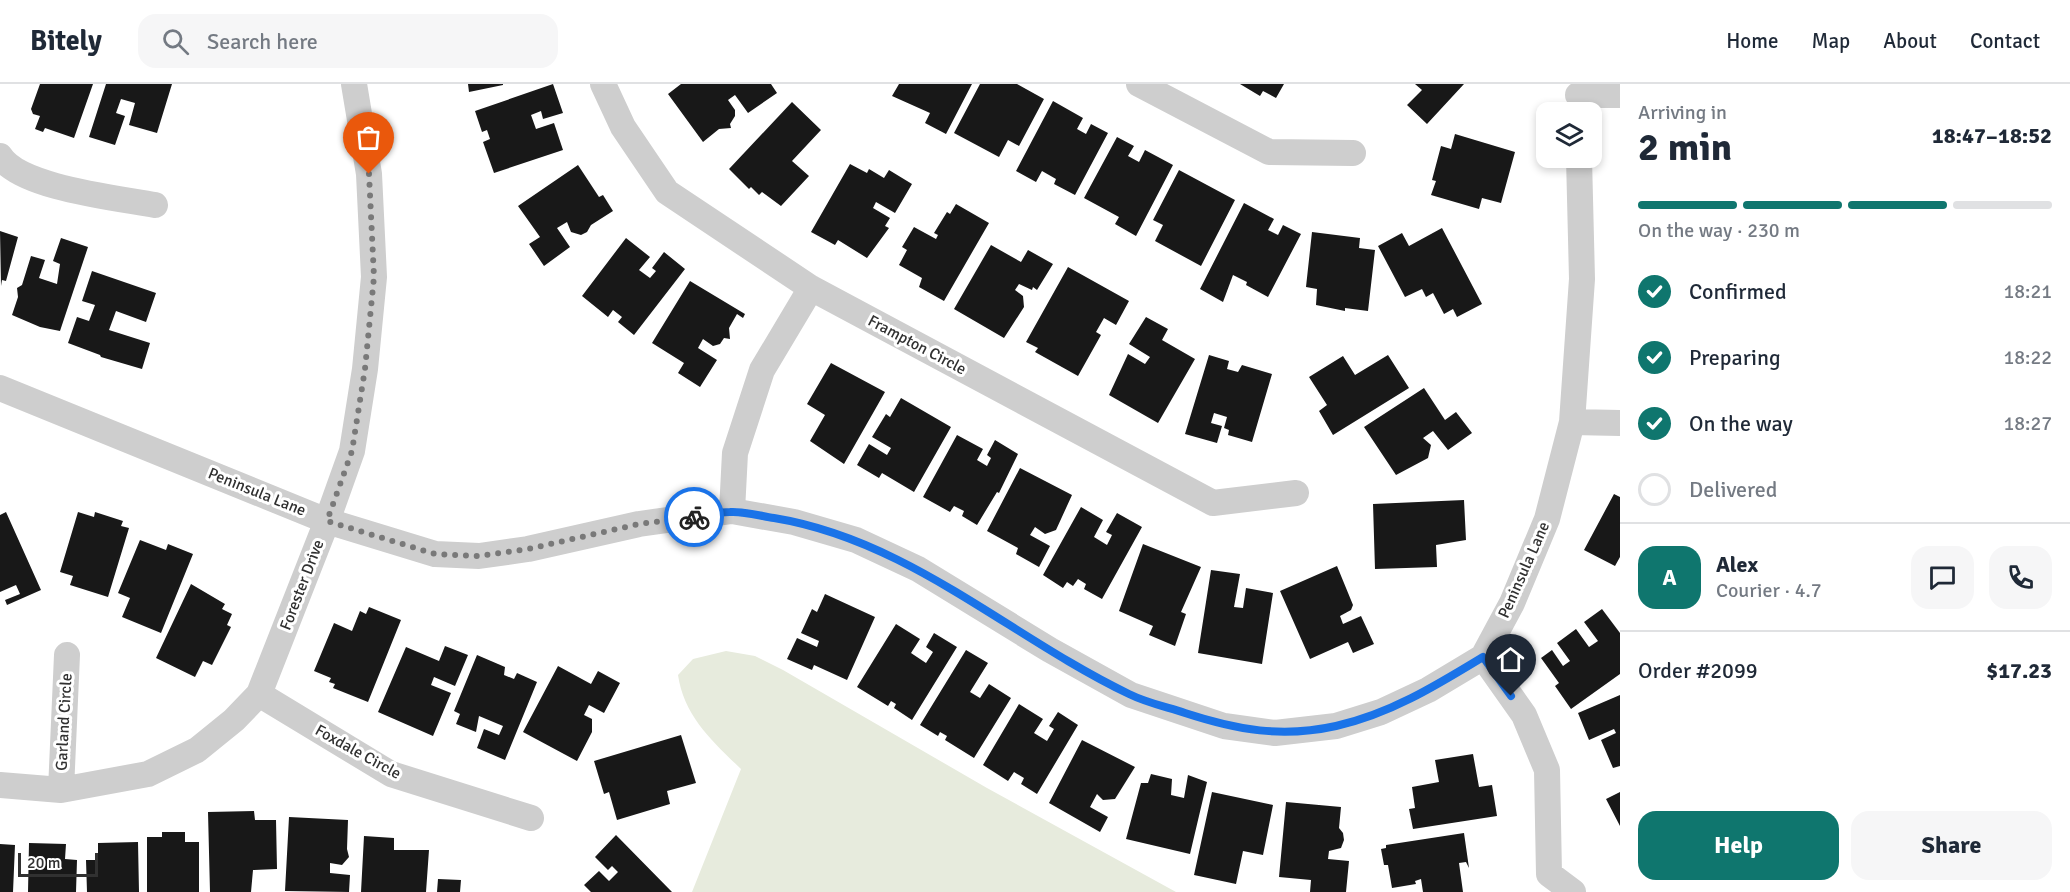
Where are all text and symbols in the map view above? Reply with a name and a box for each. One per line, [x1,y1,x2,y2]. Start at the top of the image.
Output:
search box [138,14,558,68]
text: Bitely [30,24,102,58]
icon: search [159,25,192,58]
text: Search here [207,28,318,55]
text: Home [1726,28,1779,54]
text: Map [1812,28,1850,54]
text: About [1883,28,1937,54]
text: Contact [1970,28,2040,54]
text: Arriving in [1638,100,1727,125]
map controls [1536,102,1602,168]
button: layers [1536,102,1602,168]
pin [343,112,394,174]
icon: bag [352,121,385,154]
text: 18:47–18:52 [1932,122,2052,149]
text: 2 min [1638,123,1732,171]
text: On the way · 230 m [1638,218,1800,243]
icon: check [1638,275,1671,308]
text: Confirmed [1689,278,1787,305]
text: 18:21 [2003,279,2052,304]
street label: Frampton Circle [864,311,970,379]
icon: check [1638,341,1671,374]
text: Preparing [1689,344,1781,371]
text: 18:22 [2003,345,2052,370]
icon: check [1638,407,1671,440]
text: On the way [1689,410,1793,437]
text: 18:27 [2003,411,2052,436]
street label: Peninsula Lane [205,463,309,521]
text: Delivered [1689,476,1777,503]
courier [664,487,724,547]
icon: bike [678,501,711,534]
street label: Peninsula Lane [1494,519,1554,621]
street label: Forester Drive [276,537,328,633]
button: chat [1911,546,1974,609]
button: phone [1989,546,2052,609]
text: Alex [1716,551,1758,578]
text: A [1662,564,1677,591]
text: Courier · 4.7 [1716,578,1822,603]
pin [1485,634,1536,696]
icon: home [1494,643,1527,676]
text: Order #2099 [1638,657,1758,684]
text: $17.23 [1986,657,2052,684]
street label: Garland Circle [51,673,77,771]
street label: Foxdale Circle [311,720,405,784]
button: Help [1638,811,1839,880]
button: Share [1851,811,2052,880]
scale bar [18,850,98,878]
text: 20 m [27,853,61,873]

